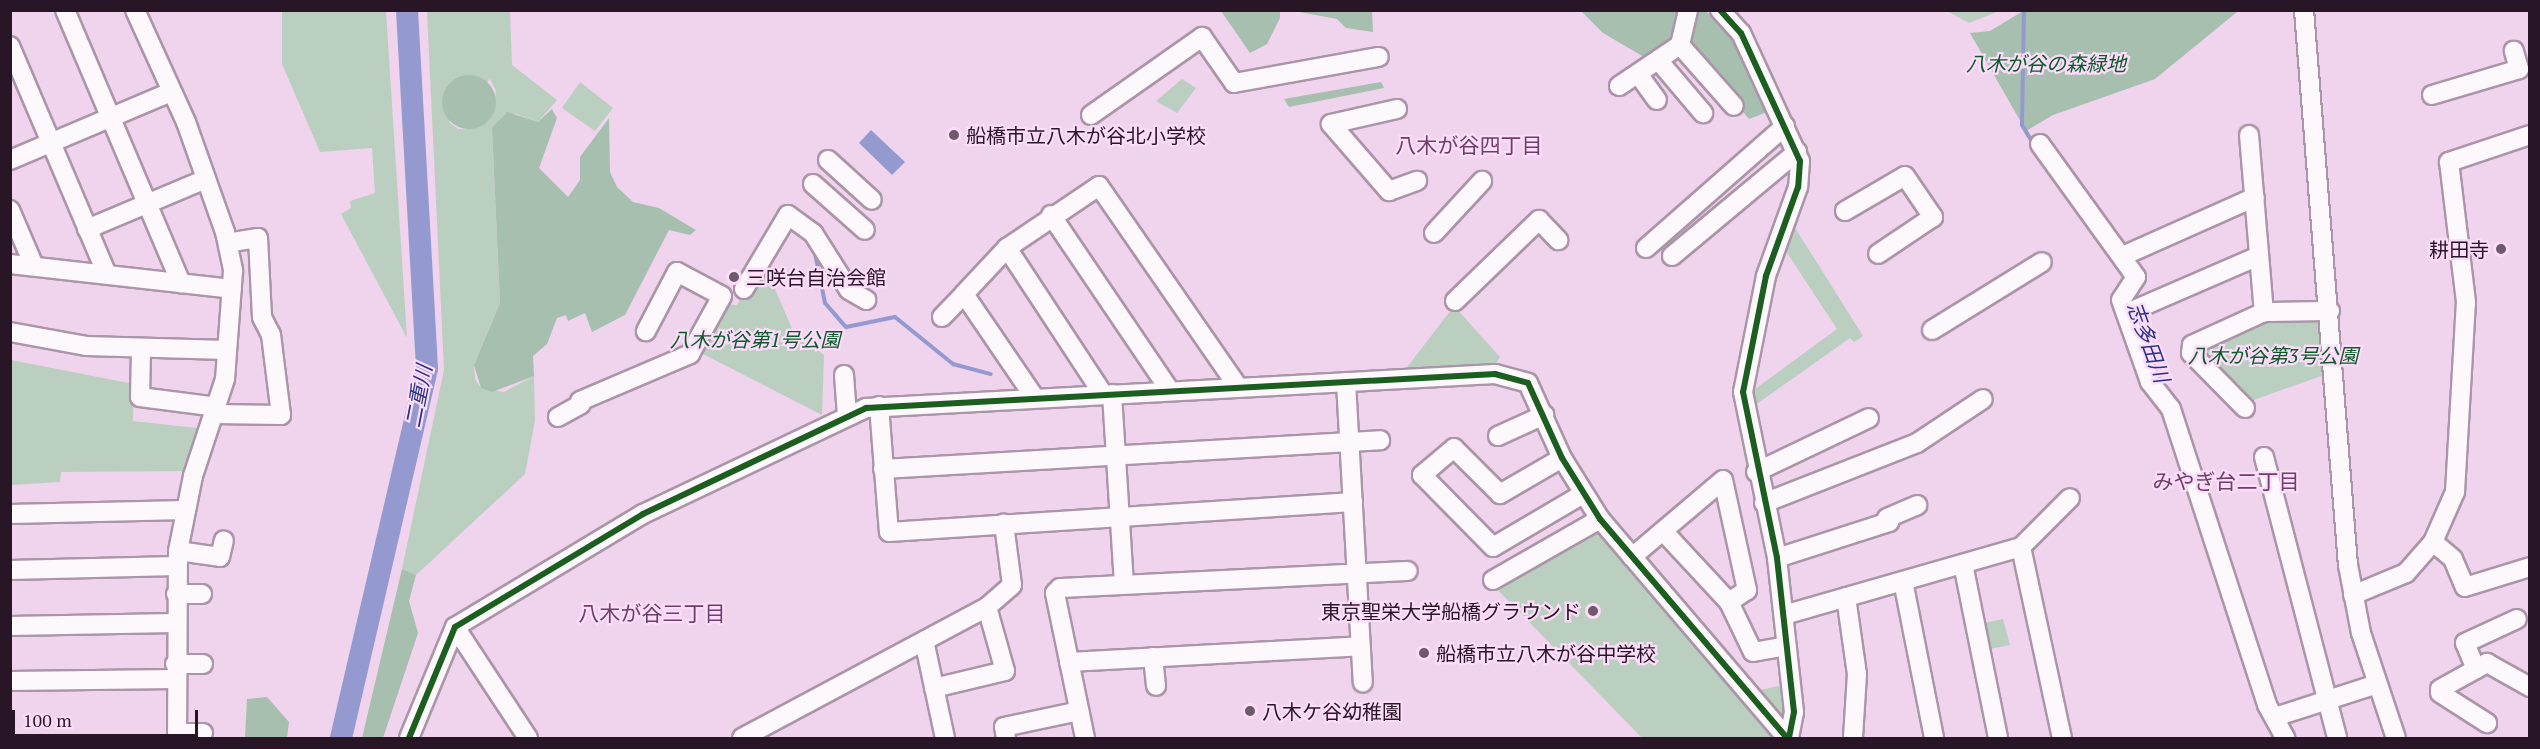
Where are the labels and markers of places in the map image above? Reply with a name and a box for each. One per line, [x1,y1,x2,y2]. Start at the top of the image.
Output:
place label: 船橋市立八木が谷北小学校 [966,123,1206,147]
marker: 船橋市立八木が谷北小学校 [947,128,961,142]
place label: 耕田寺 [2429,237,2489,261]
marker: 耕田寺 [2494,242,2508,256]
place label: 三咲台自治会館 [746,265,886,289]
marker: 三咲台自治会館 [727,270,741,284]
place label: 東京聖栄大学船橋グラウンド [1321,599,1581,623]
marker: 東京聖栄大学船橋グラウンド [1586,604,1600,618]
place label: 船橋市立八木が谷中学校 [1436,641,1656,665]
marker: 船橋市立八木が谷中学校 [1417,646,1431,660]
place label: 八木ケ谷幼稚園 [1262,699,1402,723]
marker: 八木ケ谷幼稚園 [1243,704,1257,718]

